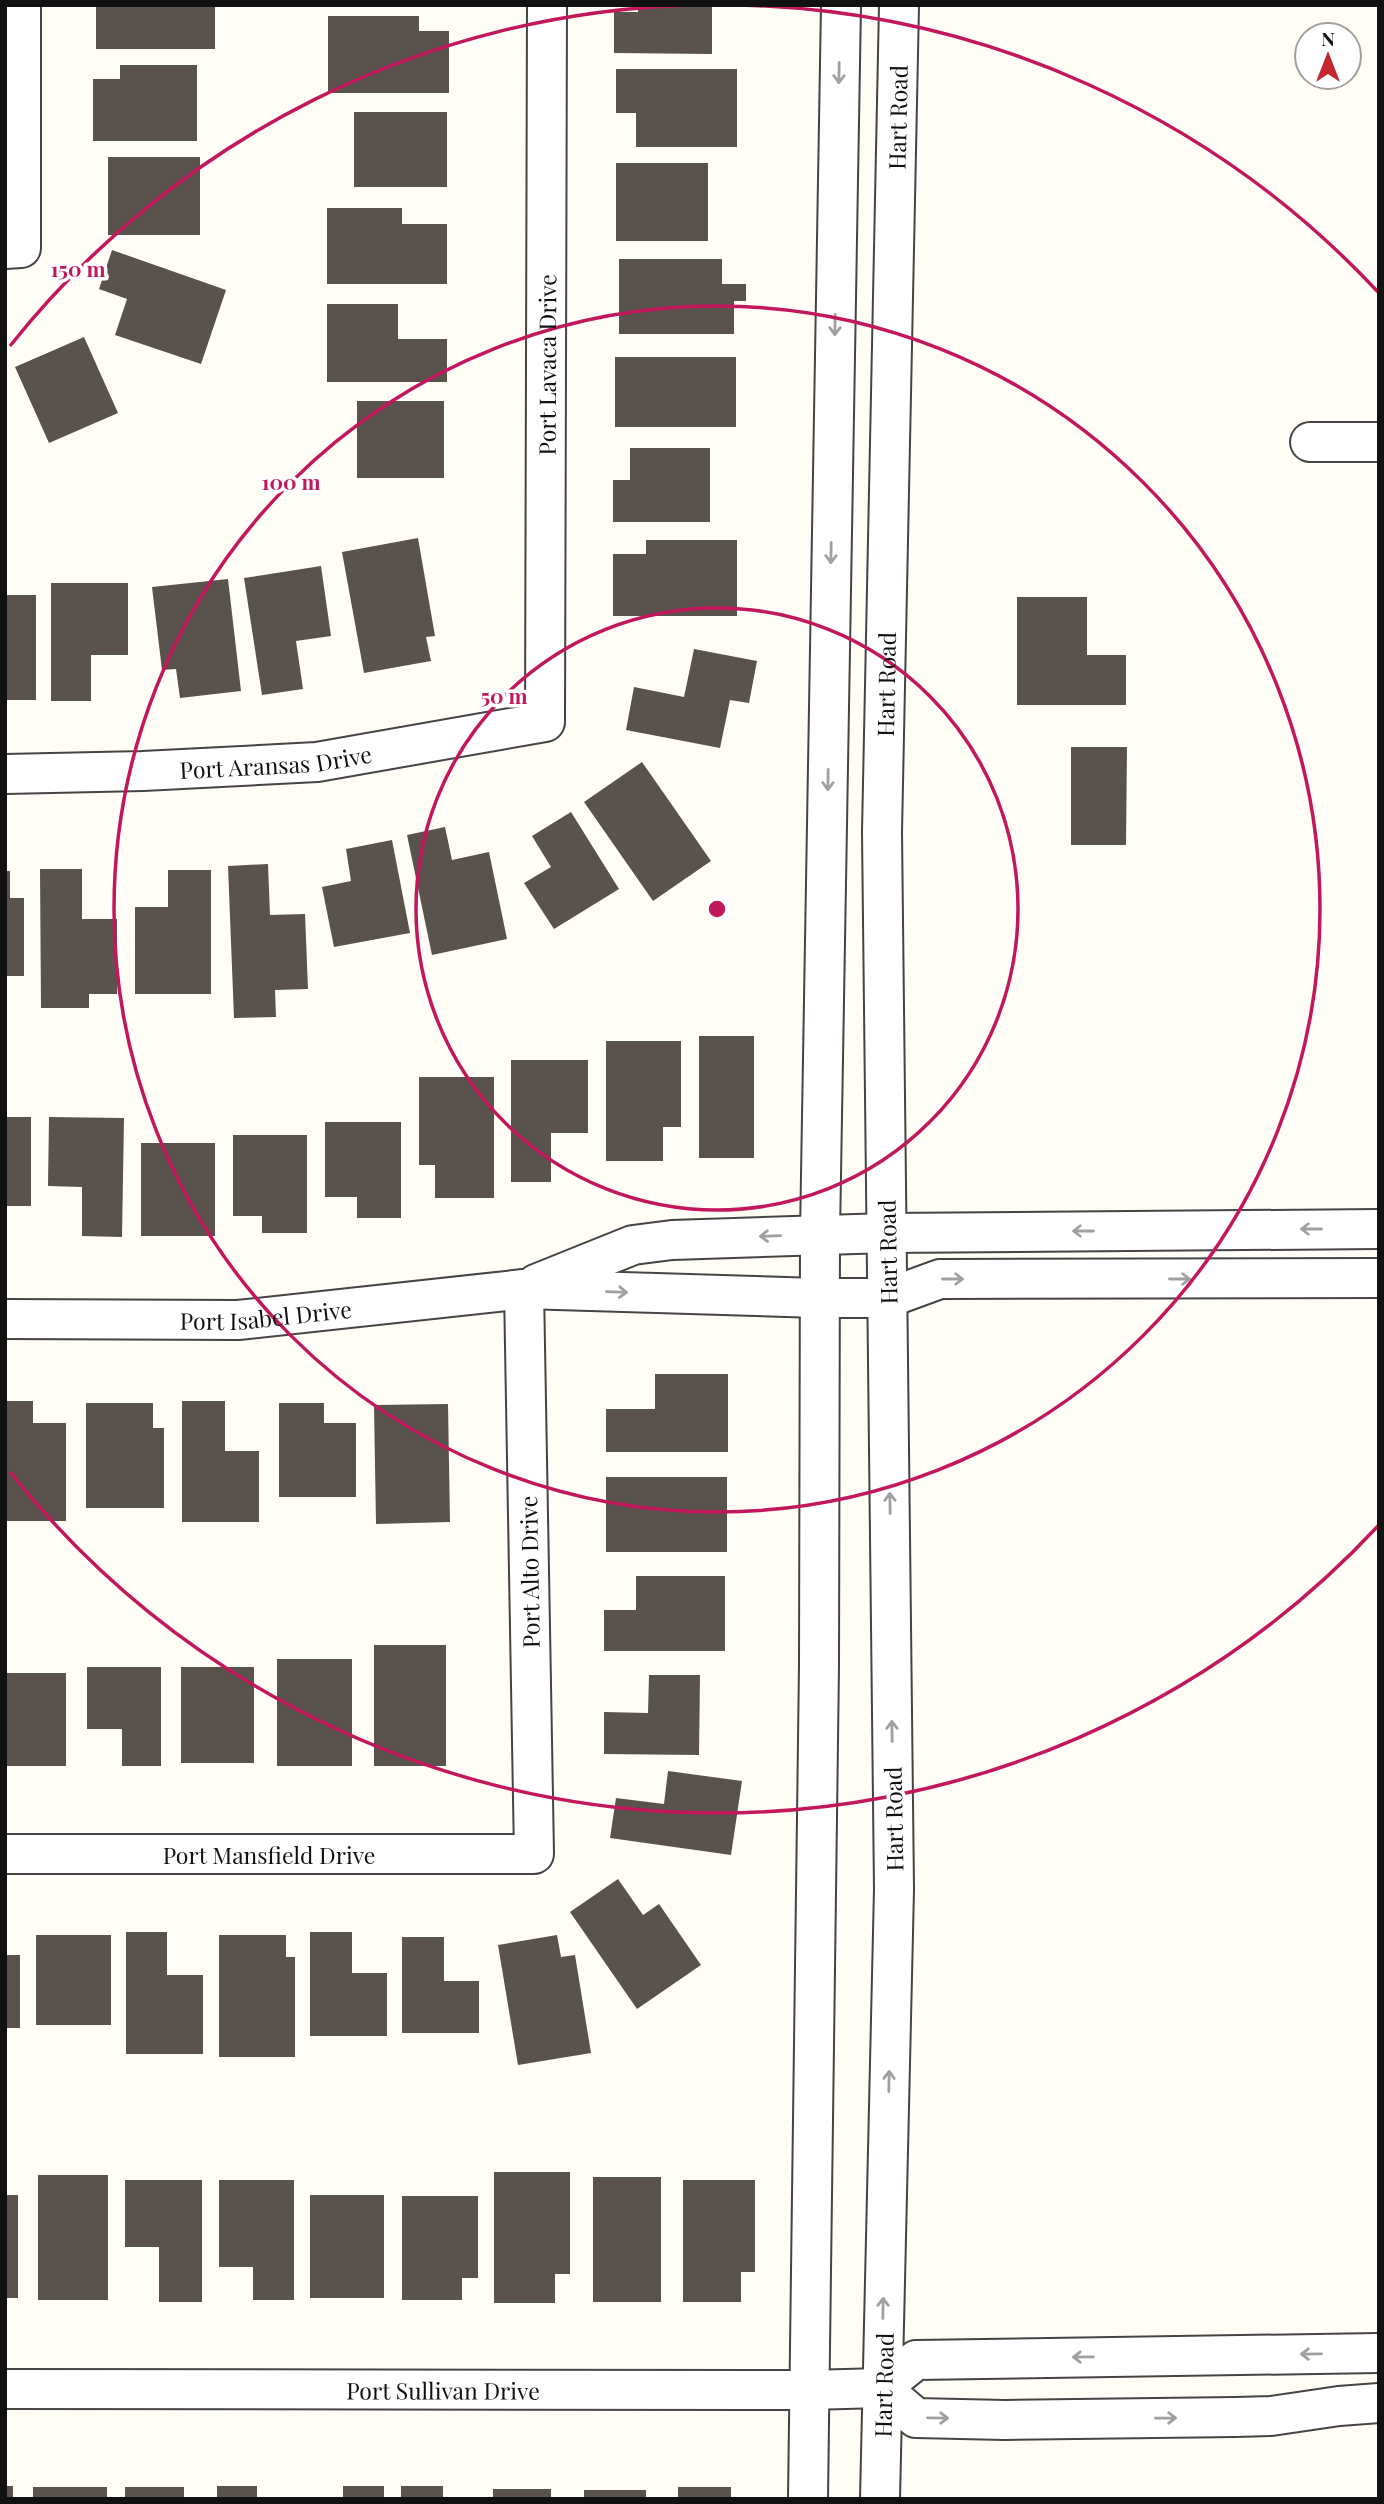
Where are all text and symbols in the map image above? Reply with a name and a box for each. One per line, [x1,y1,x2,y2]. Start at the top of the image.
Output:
north arrow [1293,21,1363,91]
text: N [1321,25,1335,51]
one-way arrow [833,62,846,85]
street label: Hart Road [880,65,913,170]
text: 150 m [51,254,105,282]
street label: Port Lavaca Drive [530,274,562,456]
one-way arrow [829,314,842,337]
text: 100 m [261,467,321,495]
one-way arrow [825,541,838,564]
street label: Hart Road [868,632,902,737]
text: 50 m [480,681,528,709]
street label: Port Aransas Drive [179,737,374,785]
one-way arrow [821,769,834,792]
centre of rings [705,897,729,921]
street label: Hart Road [871,1199,903,1305]
one-way arrow [1299,1222,1322,1236]
one-way arrow [1072,1224,1095,1238]
one-way arrow [758,1230,781,1243]
one-way arrow [941,1272,964,1286]
one-way arrow [1168,1272,1191,1286]
one-way arrow [605,1285,628,1299]
street label: Port Isabel Drive [180,1292,353,1336]
one-way arrow [883,1492,897,1515]
street label: Port Alto Drive [512,1495,546,1649]
one-way arrow [885,1719,899,1742]
street label: Hart Road [877,1766,909,1872]
street label: Port Mansfield Drive [163,1839,375,1870]
one-way arrow [882,2069,896,2092]
one-way arrow [876,2297,890,2320]
street label: Hart Road [866,2332,899,2438]
one-way arrow [1299,2347,1322,2361]
one-way arrow [1072,2350,1095,2364]
street label: Port Sullivan Drive [346,2374,540,2405]
one-way arrow [1154,2411,1177,2425]
one-way arrow [927,2412,950,2425]

